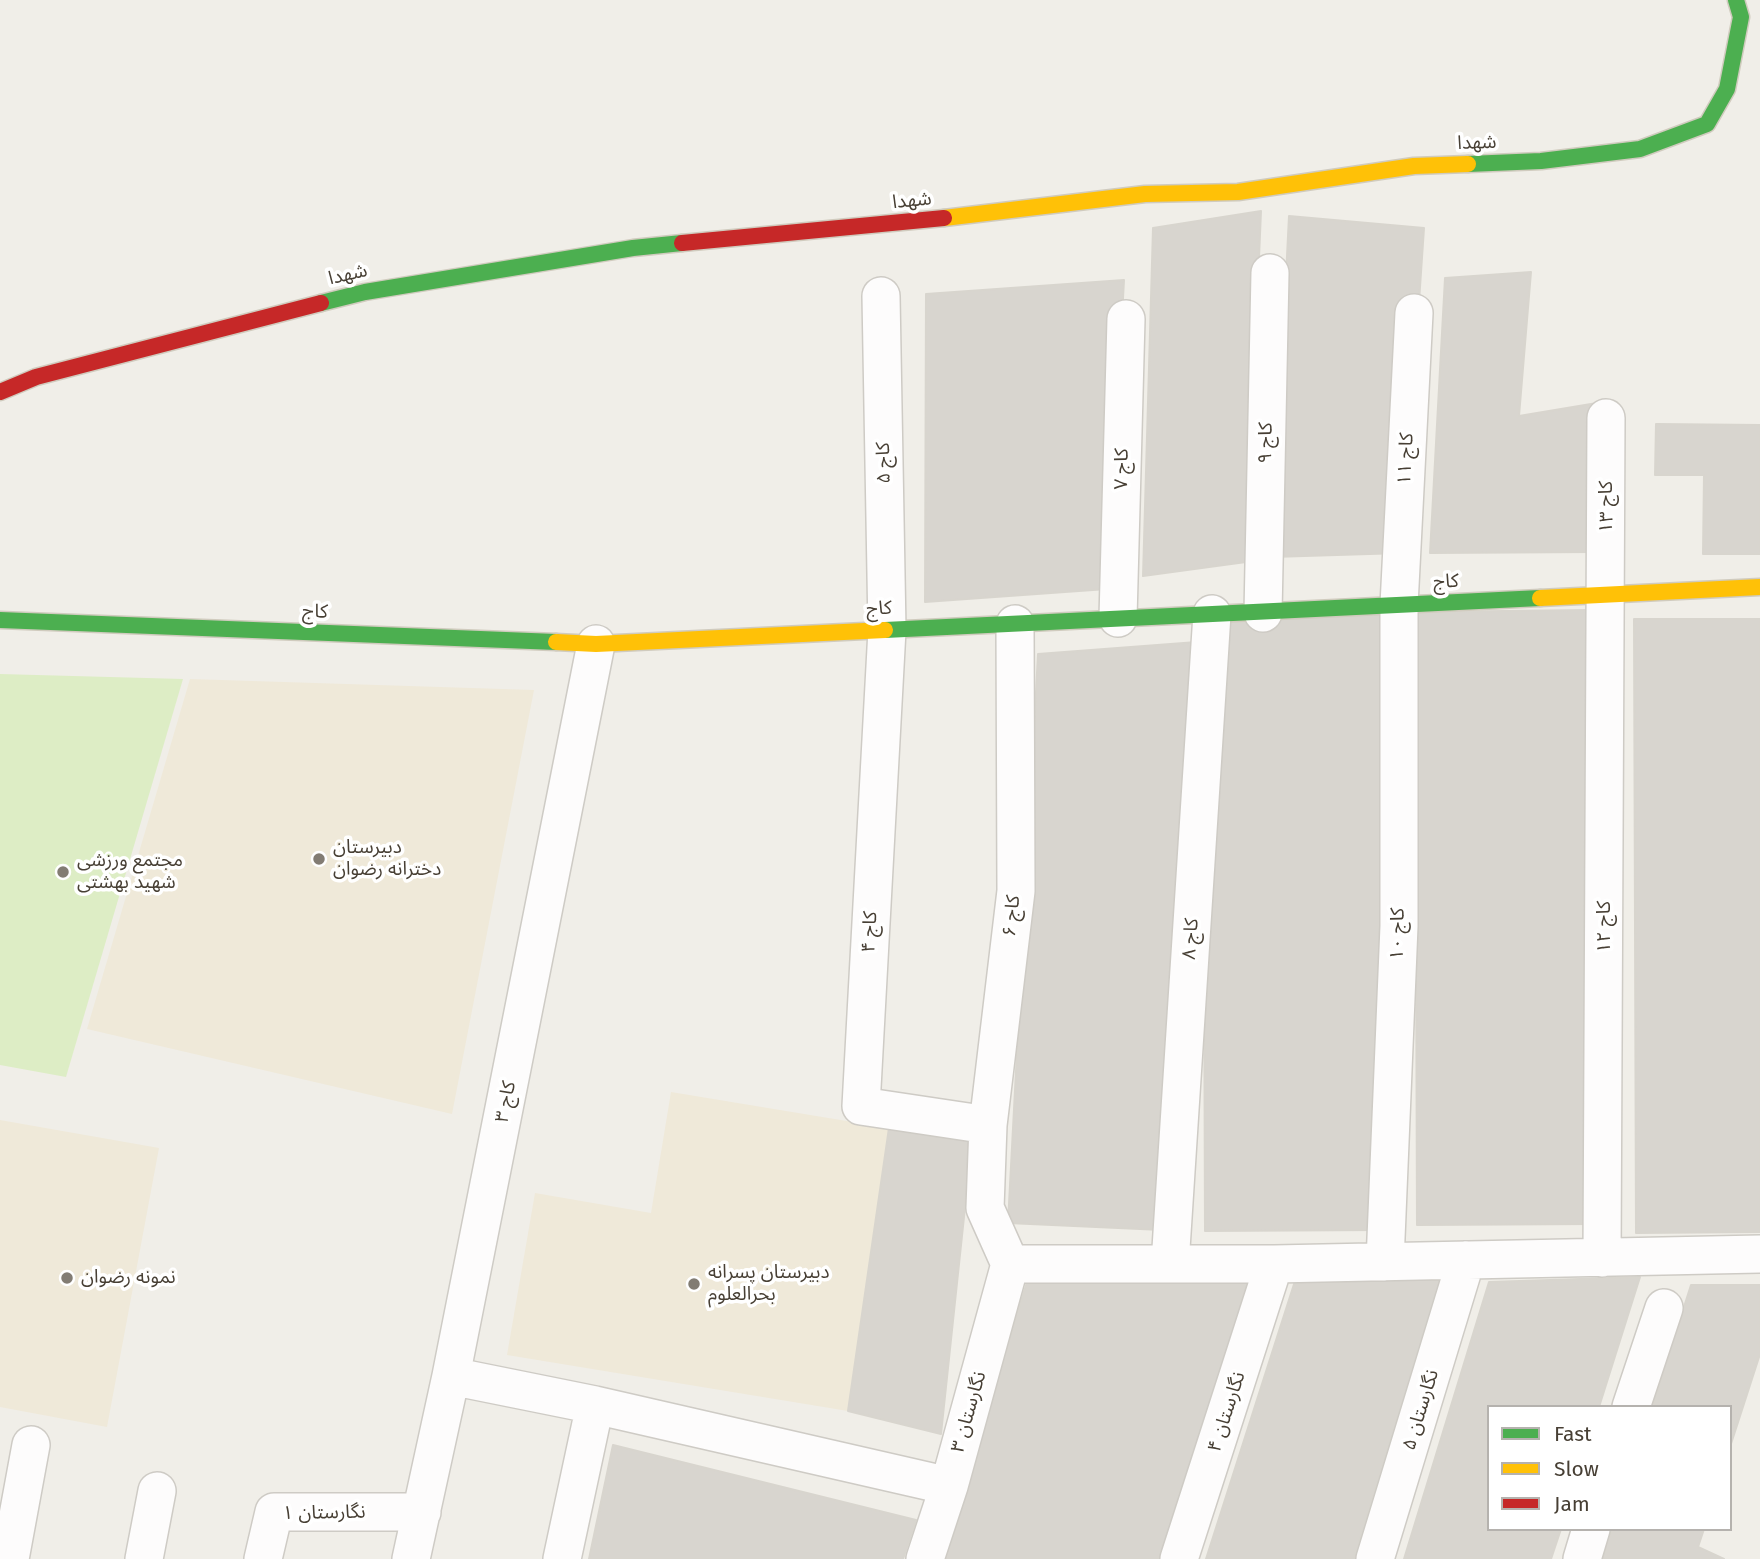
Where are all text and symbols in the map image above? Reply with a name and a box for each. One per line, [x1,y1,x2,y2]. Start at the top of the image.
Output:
street label: شهدا [1457,131,1497,155]
street label: شهدا [891,188,933,214]
street label: شهدا [326,259,370,291]
street label: کاج ۹ [1254,422,1278,464]
street label: کاج ۱۱ [1393,432,1419,486]
street label: کاج ۵ [872,442,896,484]
street label: کاج ۷ [1110,448,1134,490]
street label: کاج ۱۳ [1596,481,1618,533]
street label: کاج [1433,570,1459,594]
street label: کاج [866,597,892,621]
street label: کاج [302,600,328,624]
place label: دبیرستان دخترانه رضوان [333,837,441,881]
place label: مجتمع ورزشی شهید بهشتی [77,850,183,894]
marker: دبیرستان دخترانه رضوان [311,851,327,867]
marker: مجتمع ورزشی شهید بهشتی [55,864,71,880]
street label: کاج ۶ [998,894,1026,938]
street label: کاج ۱۲ [1594,901,1616,953]
street label: کاج ۱۰ [1386,908,1410,960]
street label: کاج ۴ [858,911,882,953]
street label: کاج ۸ [1178,918,1204,960]
street label: کاج ۳ [491,1080,521,1124]
place label: دبیرستان پسرانه بحرالعلوم [708,1262,830,1306]
place label: نمونه رضوان [81,1267,176,1289]
marker: نمونه رضوان [59,1270,75,1286]
marker: دبیرستان پسرانه بحرالعلوم [686,1276,702,1292]
street label: نگارستان ۵ [1398,1367,1444,1453]
street label: نگارستان ۳ [947,1369,991,1455]
street label: نگارستان ۴ [1203,1369,1251,1455]
legend [1487,1405,1732,1531]
text: Fast [1554,1421,1592,1447]
text: Slow [1554,1456,1599,1482]
text: Jam [1554,1491,1590,1517]
street label: نگارستان ۱ [282,1501,366,1525]

